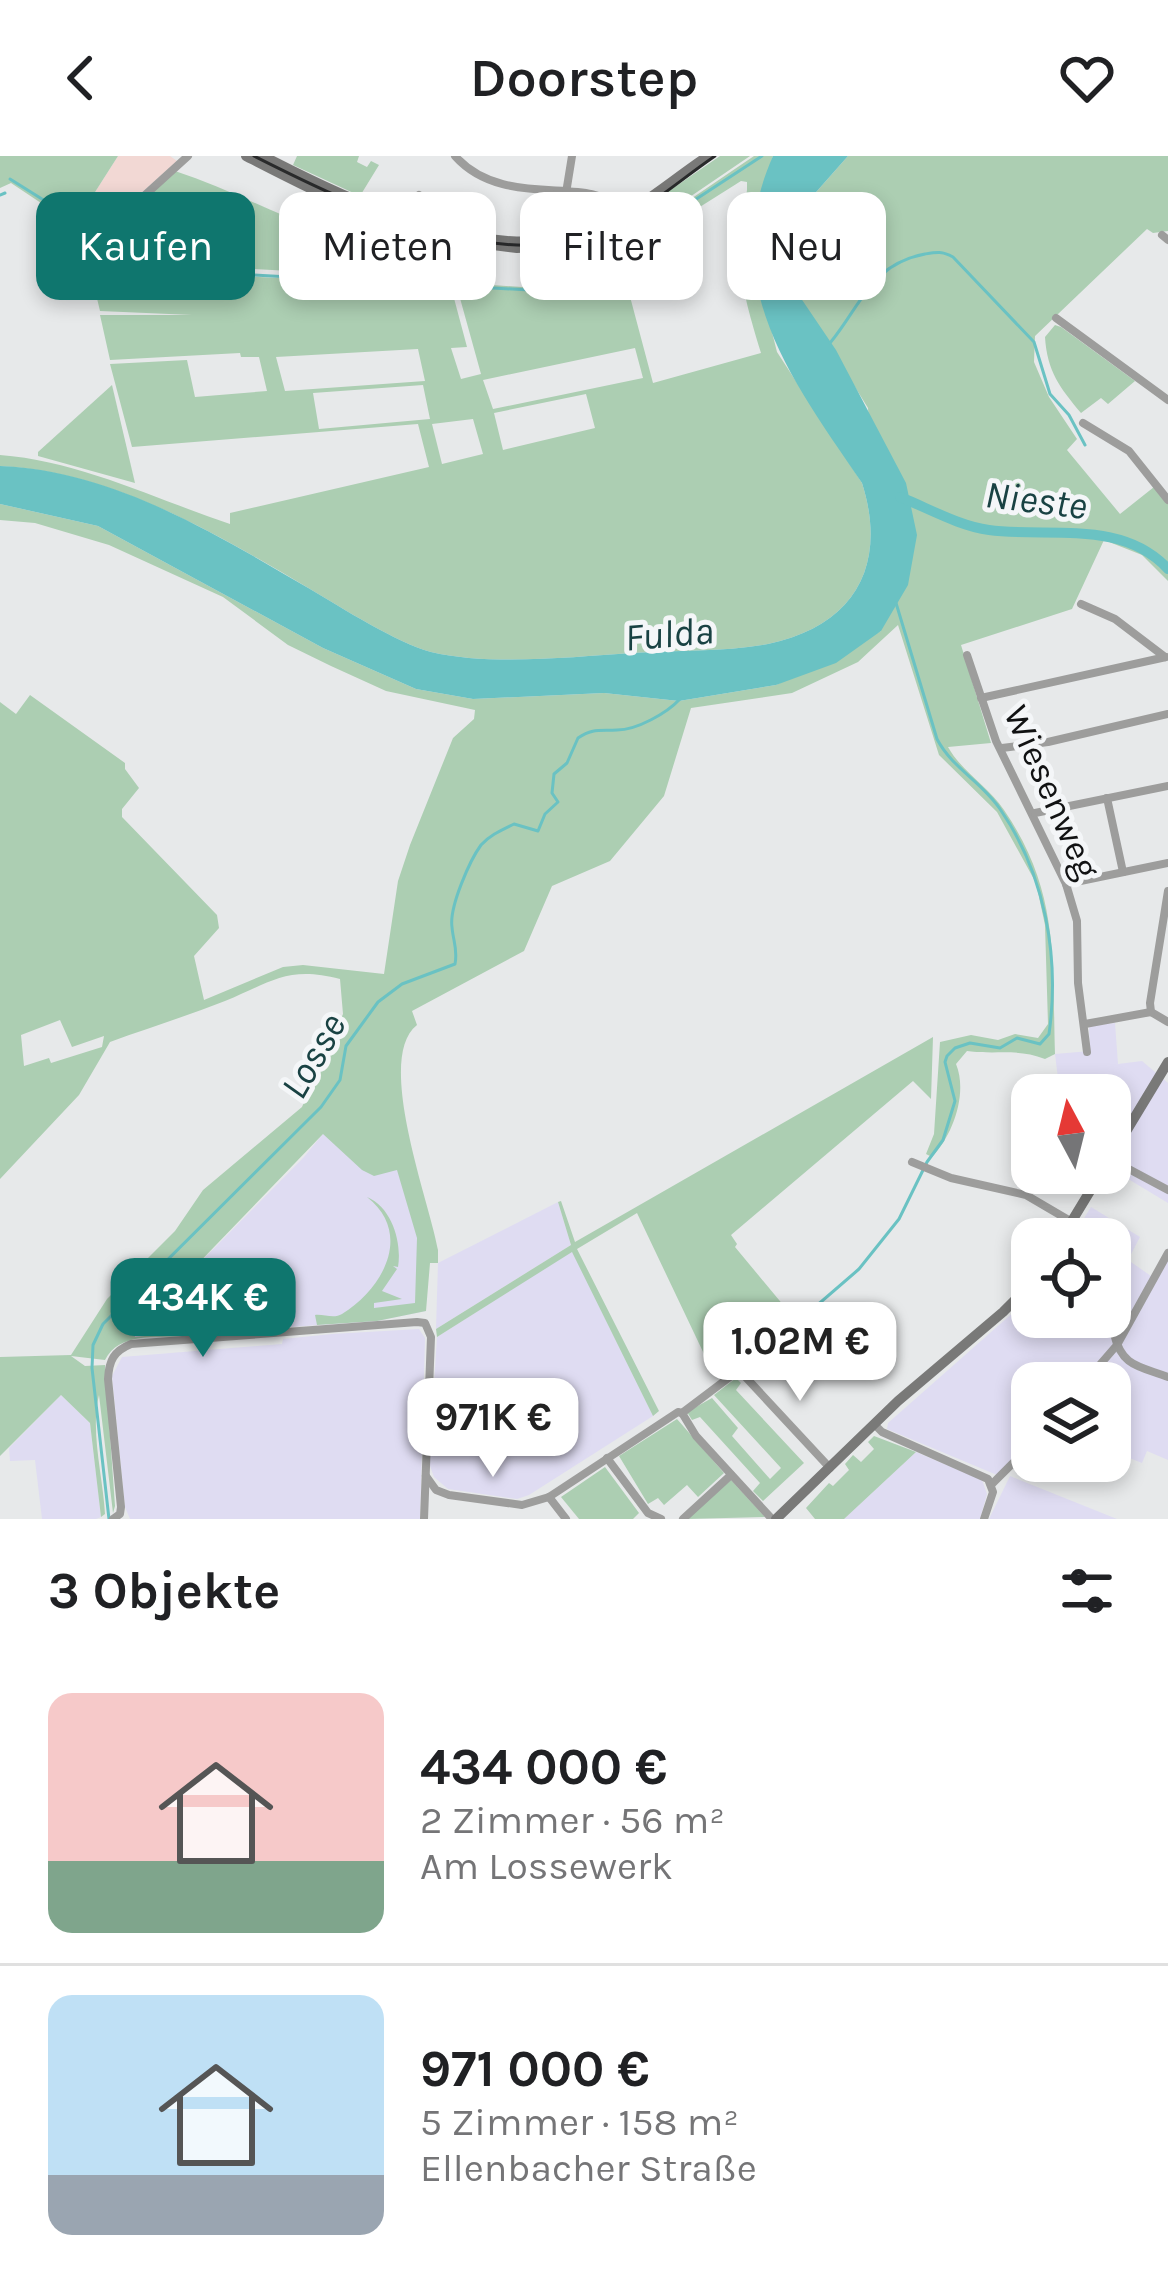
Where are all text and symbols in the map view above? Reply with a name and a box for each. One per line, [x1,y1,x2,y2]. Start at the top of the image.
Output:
icon: back [48,45,114,111]
icon: heart [1054,45,1120,111]
text: Doorstep [470,46,698,110]
chip: Kaufen [36,192,255,300]
chip: Mieten [279,192,496,300]
chip: Filter [520,192,703,300]
chip: Neu [727,192,886,300]
water label: Nieste [982,471,1090,529]
water label: Fulda [623,607,715,661]
street label: Wiesenweg [995,699,1109,885]
water label: Losse [270,1005,356,1107]
north arrow [1011,1074,1131,1194]
map controls [1011,1074,1131,1482]
button: locate [1011,1218,1131,1338]
pin: 434K € [105,1258,301,1360]
text: 434K € [138,1274,268,1320]
pin: 1.02M € [689,1302,911,1404]
text: 1.02M € [730,1318,870,1364]
button: layers [1011,1362,1131,1482]
pin: 971K € [395,1378,591,1480]
text: 971K € [434,1394,552,1440]
icon: filters [1054,1558,1120,1624]
text: 3 Objekte [48,1561,280,1621]
text: 434 000 € [420,1737,667,1797]
icon: home [144,1741,288,1885]
text: 2 Zimmer · 56 m² [420,1797,725,1843]
text: Am Lossewerk [420,1843,673,1889]
text: 971 000 € [420,2039,650,2099]
icon: home [144,2043,288,2187]
text: 5 Zimmer · 158 m² [420,2099,739,2145]
text: Ellenbacher Straße [420,2145,757,2191]

